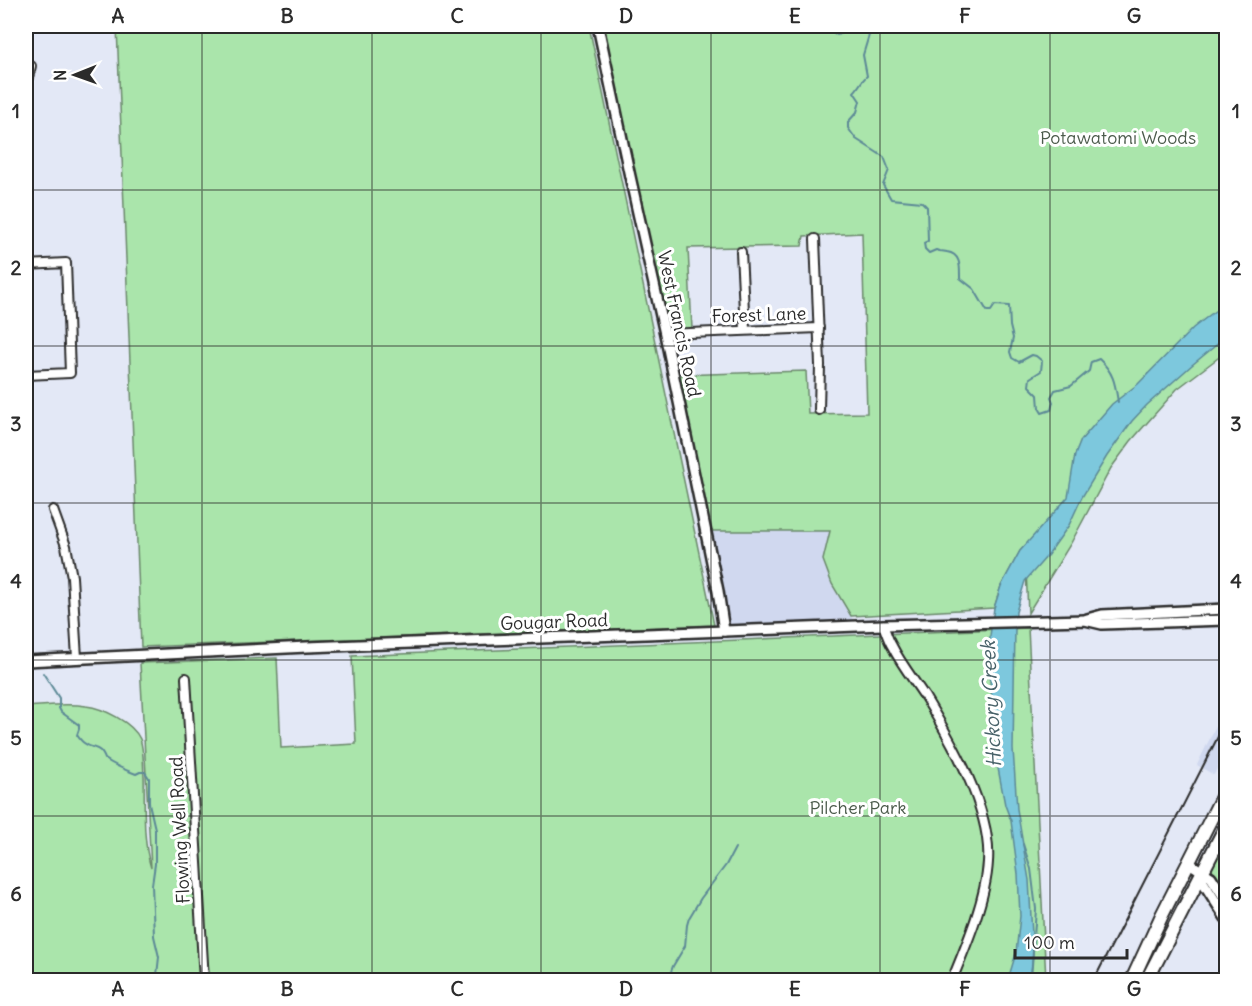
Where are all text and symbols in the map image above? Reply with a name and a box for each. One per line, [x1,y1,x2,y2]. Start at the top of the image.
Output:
text: A [112,3,125,28]
text: B [280,3,294,28]
text: C [450,3,464,28]
text: D [619,3,633,28]
text: E [789,3,801,28]
text: F [959,3,971,28]
text: G [1127,3,1141,28]
north arrow [45,45,105,105]
text: N [50,70,70,81]
text: 1 [12,98,20,123]
text: 1 [1232,98,1240,123]
park label: Potawatomi Woods [1040,126,1196,149]
street label: West Francis Road [653,249,706,400]
text: 2 [11,255,22,280]
text: 2 [1231,255,1242,280]
street label: Forest Lane [711,301,807,328]
text: 3 [10,411,22,436]
text: 3 [1230,411,1242,436]
text: 4 [10,568,22,593]
text: 4 [1230,568,1242,593]
street label: Gougar Road [500,608,609,635]
water label: Hickory Creek [975,638,1006,768]
text: 5 [10,725,22,750]
text: 5 [1230,725,1242,750]
street label: Flowing Well Road [164,756,195,904]
park label: Pilcher Park [810,796,906,819]
text: 6 [10,881,22,906]
text: 6 [1230,881,1242,906]
scale bar [1015,922,1128,960]
text: 100 m [1024,931,1075,954]
text: A [112,976,125,1001]
text: B [280,976,294,1001]
text: C [450,976,464,1001]
text: D [619,976,633,1001]
text: E [789,976,801,1001]
text: F [959,976,971,1001]
text: G [1127,976,1141,1001]

